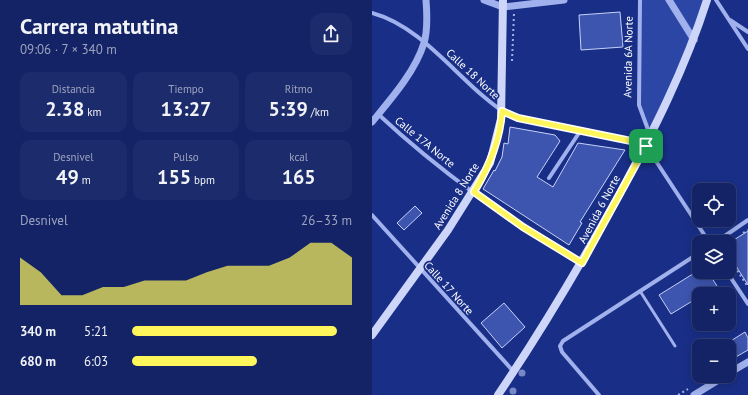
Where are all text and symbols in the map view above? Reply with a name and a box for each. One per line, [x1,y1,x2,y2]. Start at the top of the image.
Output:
text: Carrera matutina [20,12,178,40]
button: share [310,13,352,55]
street label: Avenida 6A Norte [620,16,636,98]
text: 09:06 · 7 × 340 m [20,41,117,58]
street label: Calle 18 Norte [443,46,503,103]
text: Distancia [52,82,95,96]
text: Tiempo [168,82,204,96]
text: Ritmo [285,82,313,96]
text: 2.38 [45,96,84,122]
text: 13:27 [161,96,211,122]
text: 5:39 [268,96,308,122]
text: km [84,105,101,119]
text: /km [308,105,329,119]
street label: Calle 17A Norte [392,113,458,171]
pin [629,129,663,163]
icon: arrive [635,135,657,157]
text: Desnivel [53,150,94,164]
text: Pulso [173,150,199,164]
text: kcal [289,150,308,164]
street label: Avenida 8 Norte [430,160,482,232]
text: 49 [56,164,79,190]
text: 155 [157,164,191,190]
text: 165 [282,164,316,190]
street label: Avenida 6 Norte [575,172,623,246]
text: m [79,173,91,187]
text: bpm [191,173,215,187]
map controls [692,183,736,383]
button: locate [692,183,736,227]
text: Desnivel [20,212,68,229]
text: 26–33 m [301,212,352,229]
button: layers [692,235,736,279]
street label: Calle 17 Norte [421,258,477,318]
button: + [692,287,736,331]
text: 340 m [20,323,56,340]
text: 5:21 [84,323,108,340]
button: − [692,339,736,383]
text: 680 m [20,353,56,370]
text: 6:03 [84,353,108,370]

